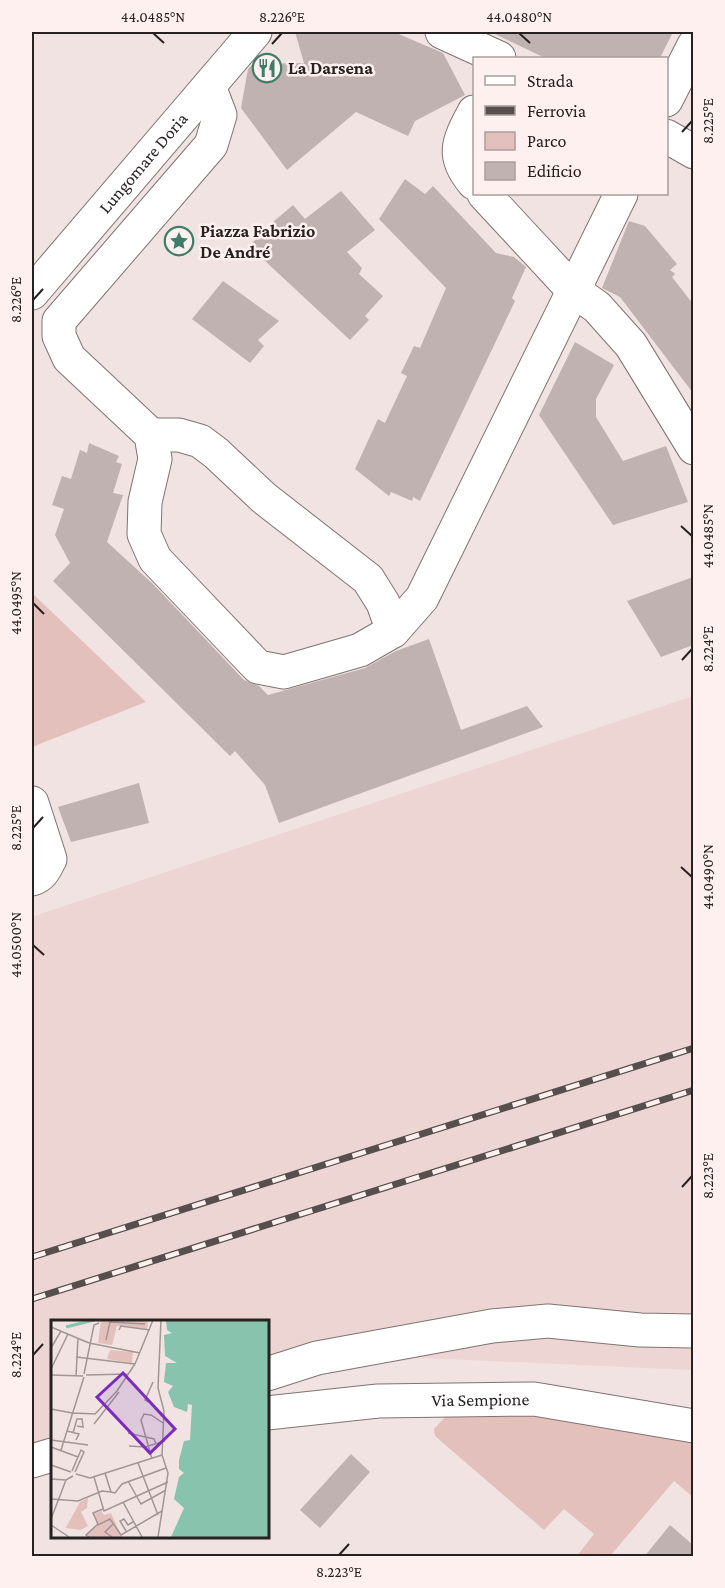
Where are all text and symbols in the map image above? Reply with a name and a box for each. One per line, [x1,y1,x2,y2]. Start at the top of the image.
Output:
text: 44.0485°N [121,9,185,25]
text: 8.226°E [259,9,305,25]
text: 44.0480°N [486,9,552,25]
restaurant icon: La Darsena [251,52,283,84]
legend [473,57,668,195]
place label: La Darsena [288,58,373,78]
text: Strada [527,71,574,91]
text: 8.225°E [700,98,716,144]
text: Ferrovia [527,101,586,121]
street label: Lungomare Doria [94,109,192,217]
text: Parco [527,131,566,151]
text: Edificio [527,161,582,181]
place label: Piazza Fabrizio De André [200,221,315,262]
place icon: Piazza Fabrizio De André [163,225,195,257]
text: 8.226°E [8,277,24,323]
text: 44.0485°N [700,504,716,568]
text: 44.0495°N [8,571,24,635]
text: 8.224°E [700,626,716,672]
text: 8.225°E [8,805,24,851]
text: 44.0490°N [700,844,716,910]
text: 44.0500°N [8,912,24,978]
text: 8.223°E [700,1153,716,1199]
inset map [51,1320,268,1537]
text: 8.224°E [8,1332,24,1378]
street label: Via Sempione [431,1389,530,1410]
text: 8.223°E [316,1564,362,1580]

